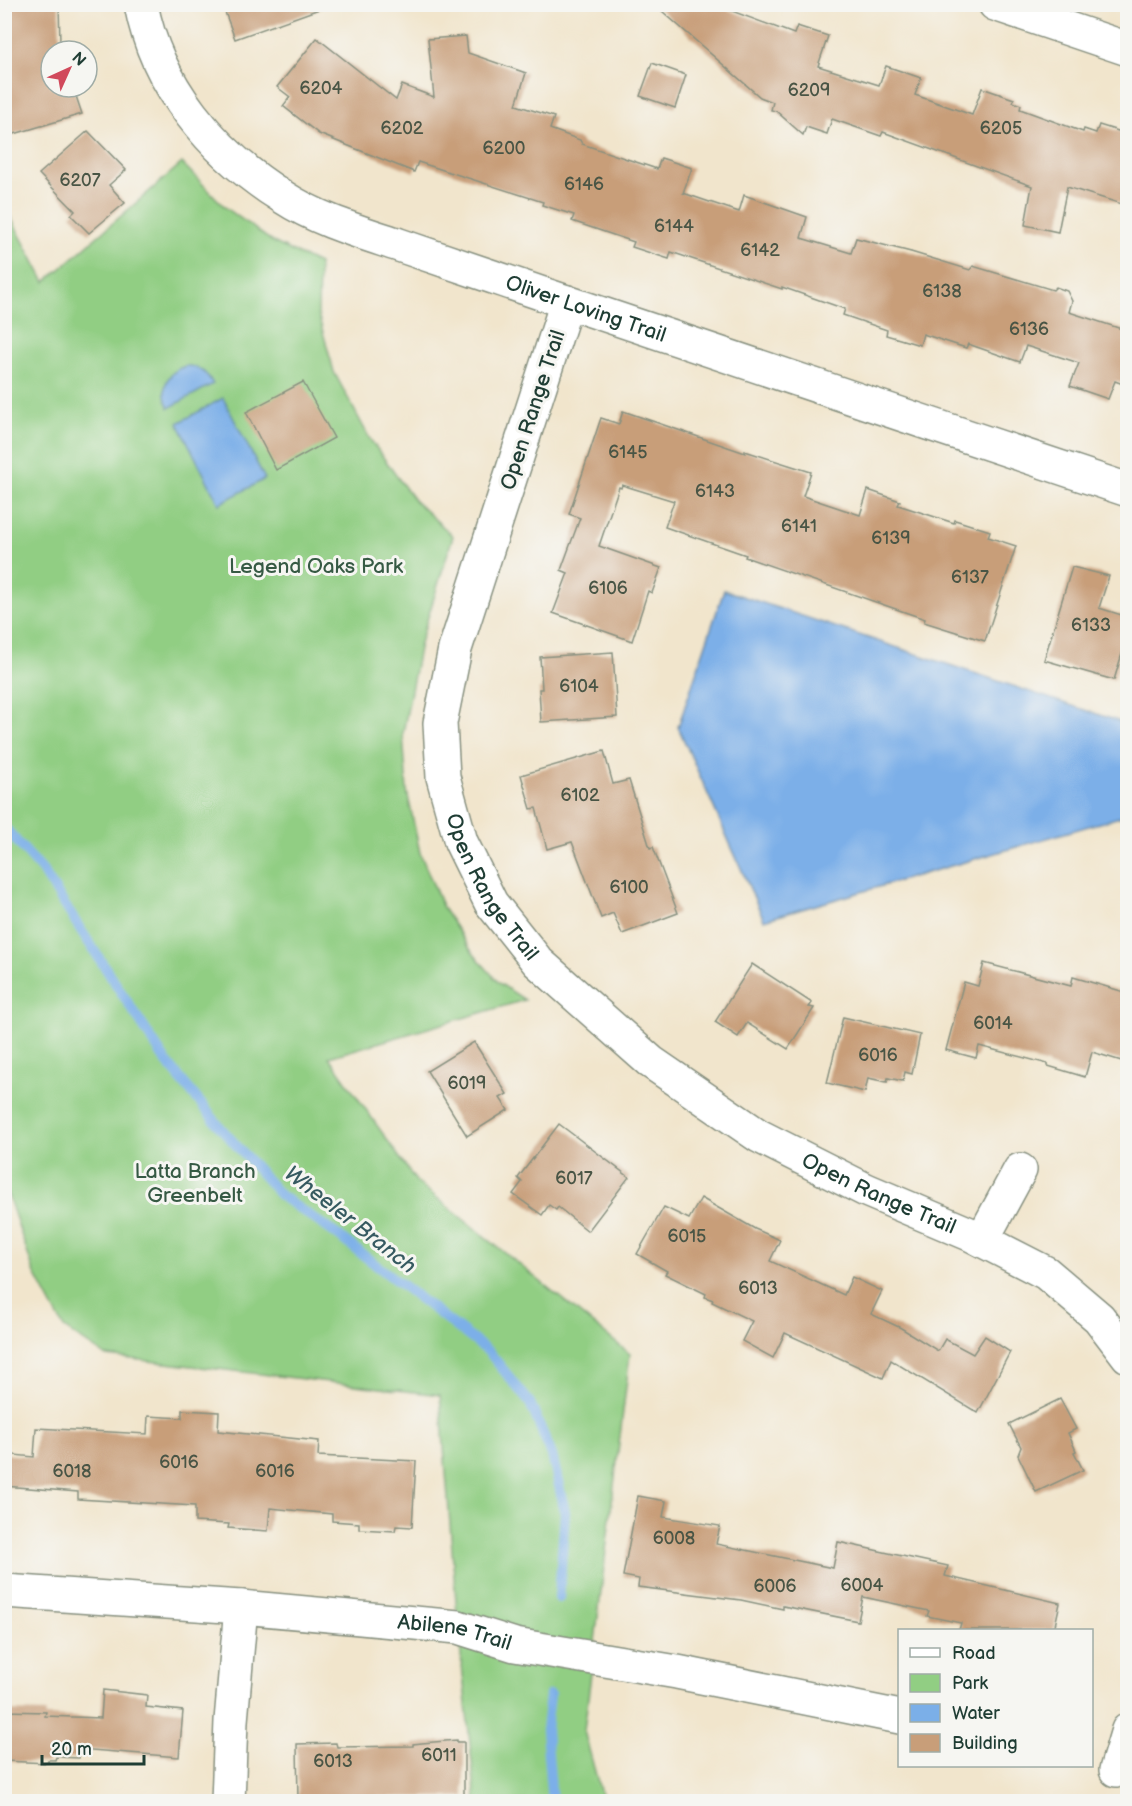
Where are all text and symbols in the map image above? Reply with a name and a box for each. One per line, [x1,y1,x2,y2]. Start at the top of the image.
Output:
north arrow [39,39,99,99]
text: N [68,48,90,70]
house number: 6204 [299,78,343,99]
house number: 6209 [788,80,830,101]
house number: 6202 [381,118,424,139]
house number: 6205 [980,118,1022,139]
house number: 6200 [483,138,525,159]
house number: 6207 [59,170,101,191]
house number: 6146 [564,174,604,195]
house number: 6144 [654,216,694,237]
house number: 6142 [740,240,780,261]
street label: Oliver Loving Trail [502,270,669,347]
house number: 6138 [922,281,962,302]
house number: 6136 [1009,319,1049,340]
street label: Open Range Trail [495,327,571,493]
house number: 6145 [608,442,648,463]
house number: 6143 [695,481,735,502]
house number: 6141 [781,516,817,537]
house number: 6139 [871,528,911,549]
park label: Legend Oaks Park [229,554,404,579]
house number: 6137 [951,567,989,588]
house number: 6106 [588,578,628,599]
house number: 6133 [1071,615,1111,636]
house number: 6104 [559,676,599,697]
house number: 6102 [560,785,600,806]
street label: Open Range Trail [441,811,544,965]
house number: 6100 [609,877,649,898]
house number: 6014 [973,1013,1013,1034]
house number: 6016 [858,1045,898,1066]
house number: 6019 [448,1073,486,1094]
street label: Open Range Trail [798,1147,960,1239]
park label: Latta Branch Greenbelt [134,1159,256,1208]
water label: Wheeler Branch [279,1160,421,1280]
house number: 6017 [555,1168,593,1189]
house number: 6015 [668,1226,706,1247]
house number: 6013 [738,1278,778,1299]
house number: 6016 [159,1452,199,1473]
house number: 6018 [52,1461,92,1482]
house number: 6016 [255,1461,295,1482]
house number: 6008 [653,1528,695,1549]
house number: 6004 [840,1575,884,1596]
house number: 6006 [753,1576,797,1597]
street label: Abilene Trail [397,1609,515,1656]
legend [898,1629,1093,1767]
text: Road [952,1643,996,1664]
text: Park [952,1673,988,1694]
text: Water [952,1703,1000,1724]
scale bar [42,1728,144,1766]
text: Building [952,1733,1018,1754]
text: 20 m [51,1739,92,1760]
house number: 6011 [421,1745,457,1766]
house number: 6013 [313,1751,353,1772]

